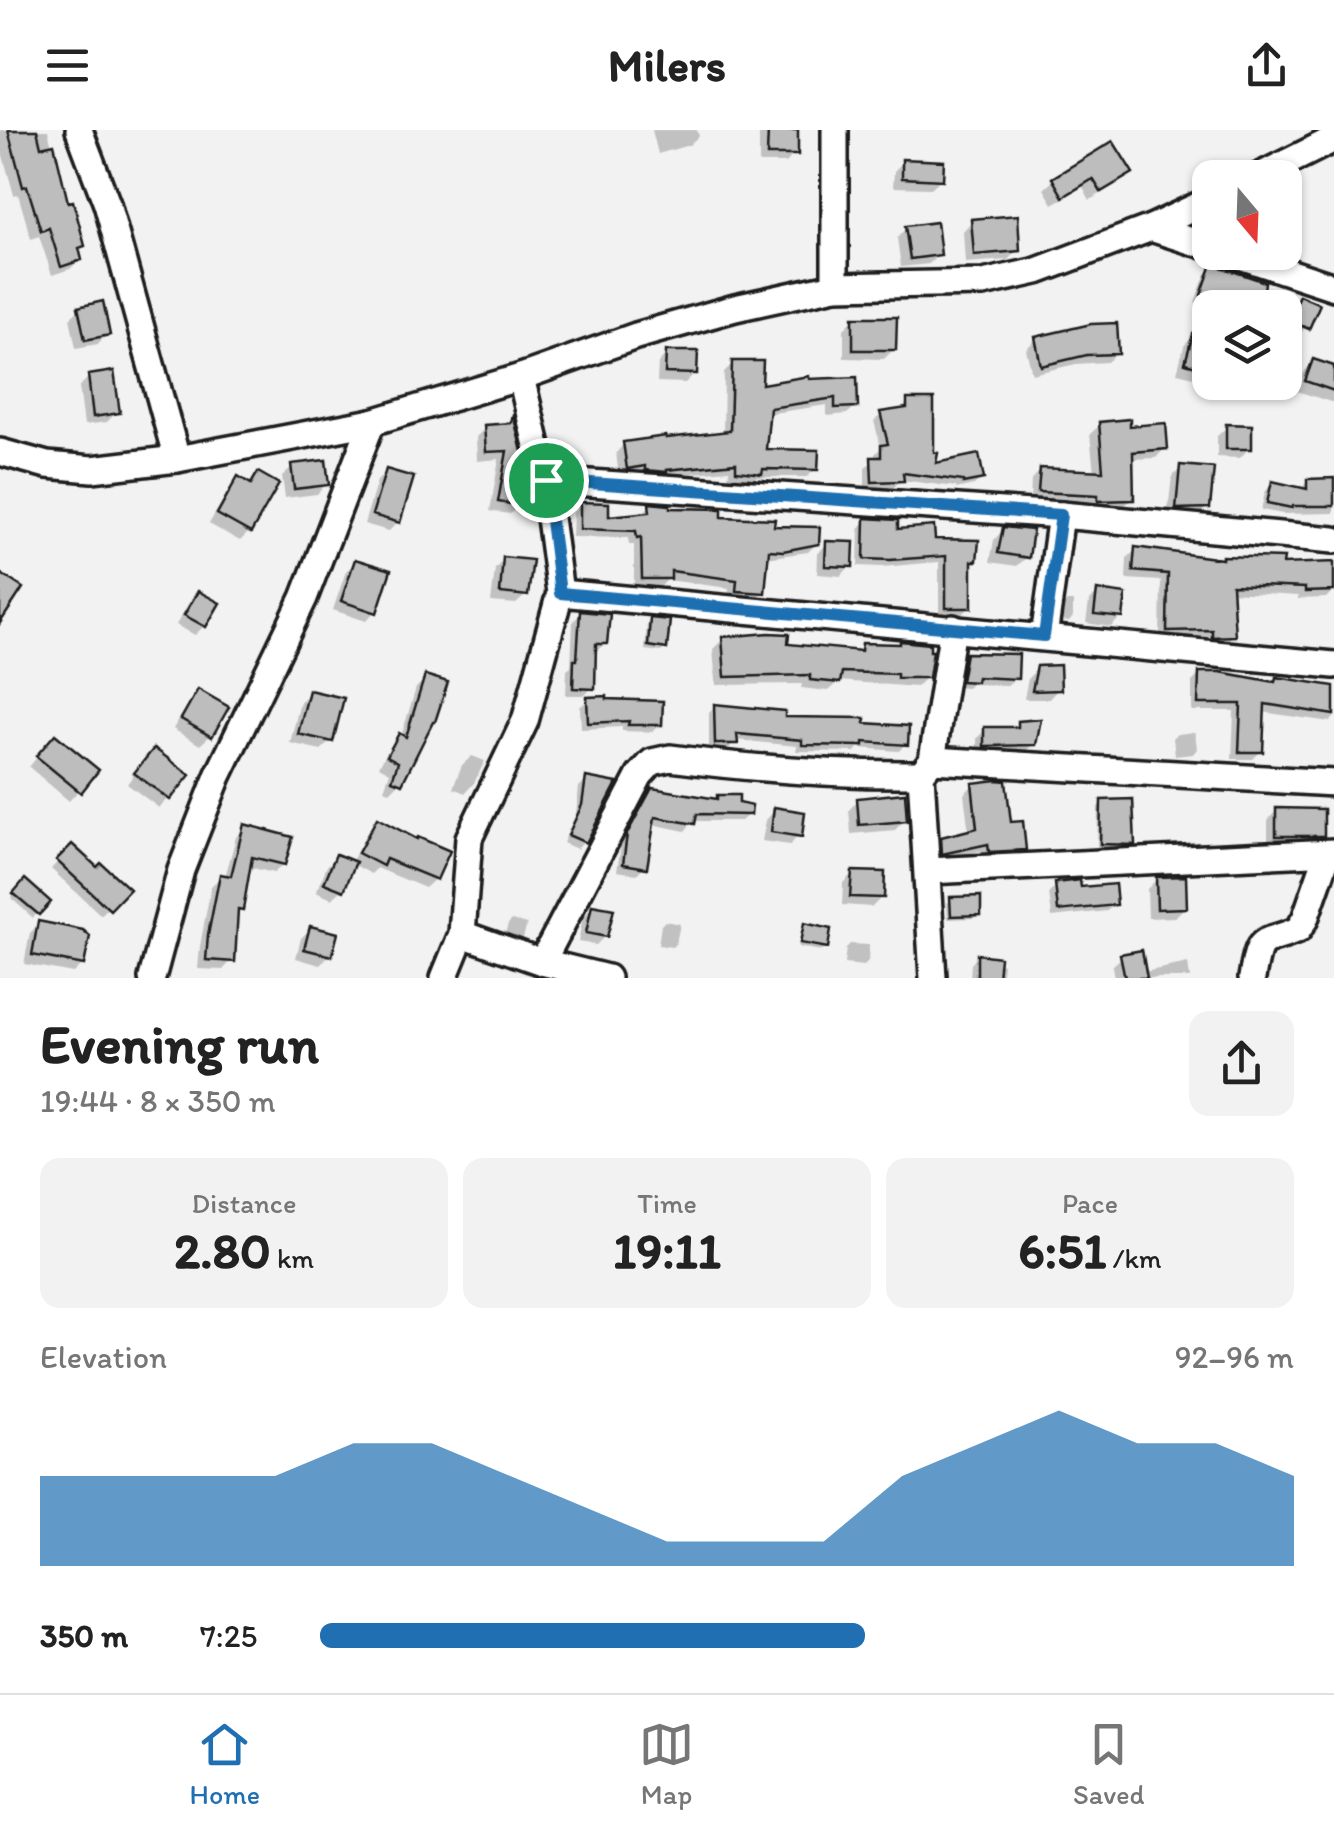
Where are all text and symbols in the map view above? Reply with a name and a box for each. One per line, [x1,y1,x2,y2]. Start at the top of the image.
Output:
icon: menu [40,38,95,93]
text: Milers [608,38,726,92]
icon: share [1239,38,1294,93]
north arrow [1192,160,1302,270]
map controls [1192,160,1302,400]
button: layers [1192,290,1302,400]
pin [504,438,589,523]
icon: arrive [519,453,574,508]
text: Evening run [40,1011,319,1077]
button: share [1189,1011,1294,1116]
text: 19:44 · 8 × 350 m [40,1082,276,1120]
text: Distance [192,1186,296,1220]
text: Time [637,1186,697,1220]
text: Pace [1062,1186,1118,1220]
text: 2.80 [174,1220,271,1281]
text: 19:11 [613,1220,721,1281]
text: 6:51 [1018,1220,1107,1281]
text: km [271,1241,314,1275]
text: /km [1107,1241,1162,1275]
text: Elevation [40,1338,167,1376]
text: 92–96 m [1175,1338,1294,1376]
text: 350 m [40,1617,128,1655]
text: 7:25 [200,1617,257,1655]
tab: Home [190,1717,260,1811]
tab: Map [639,1717,694,1811]
tab: Saved [1073,1717,1145,1811]

